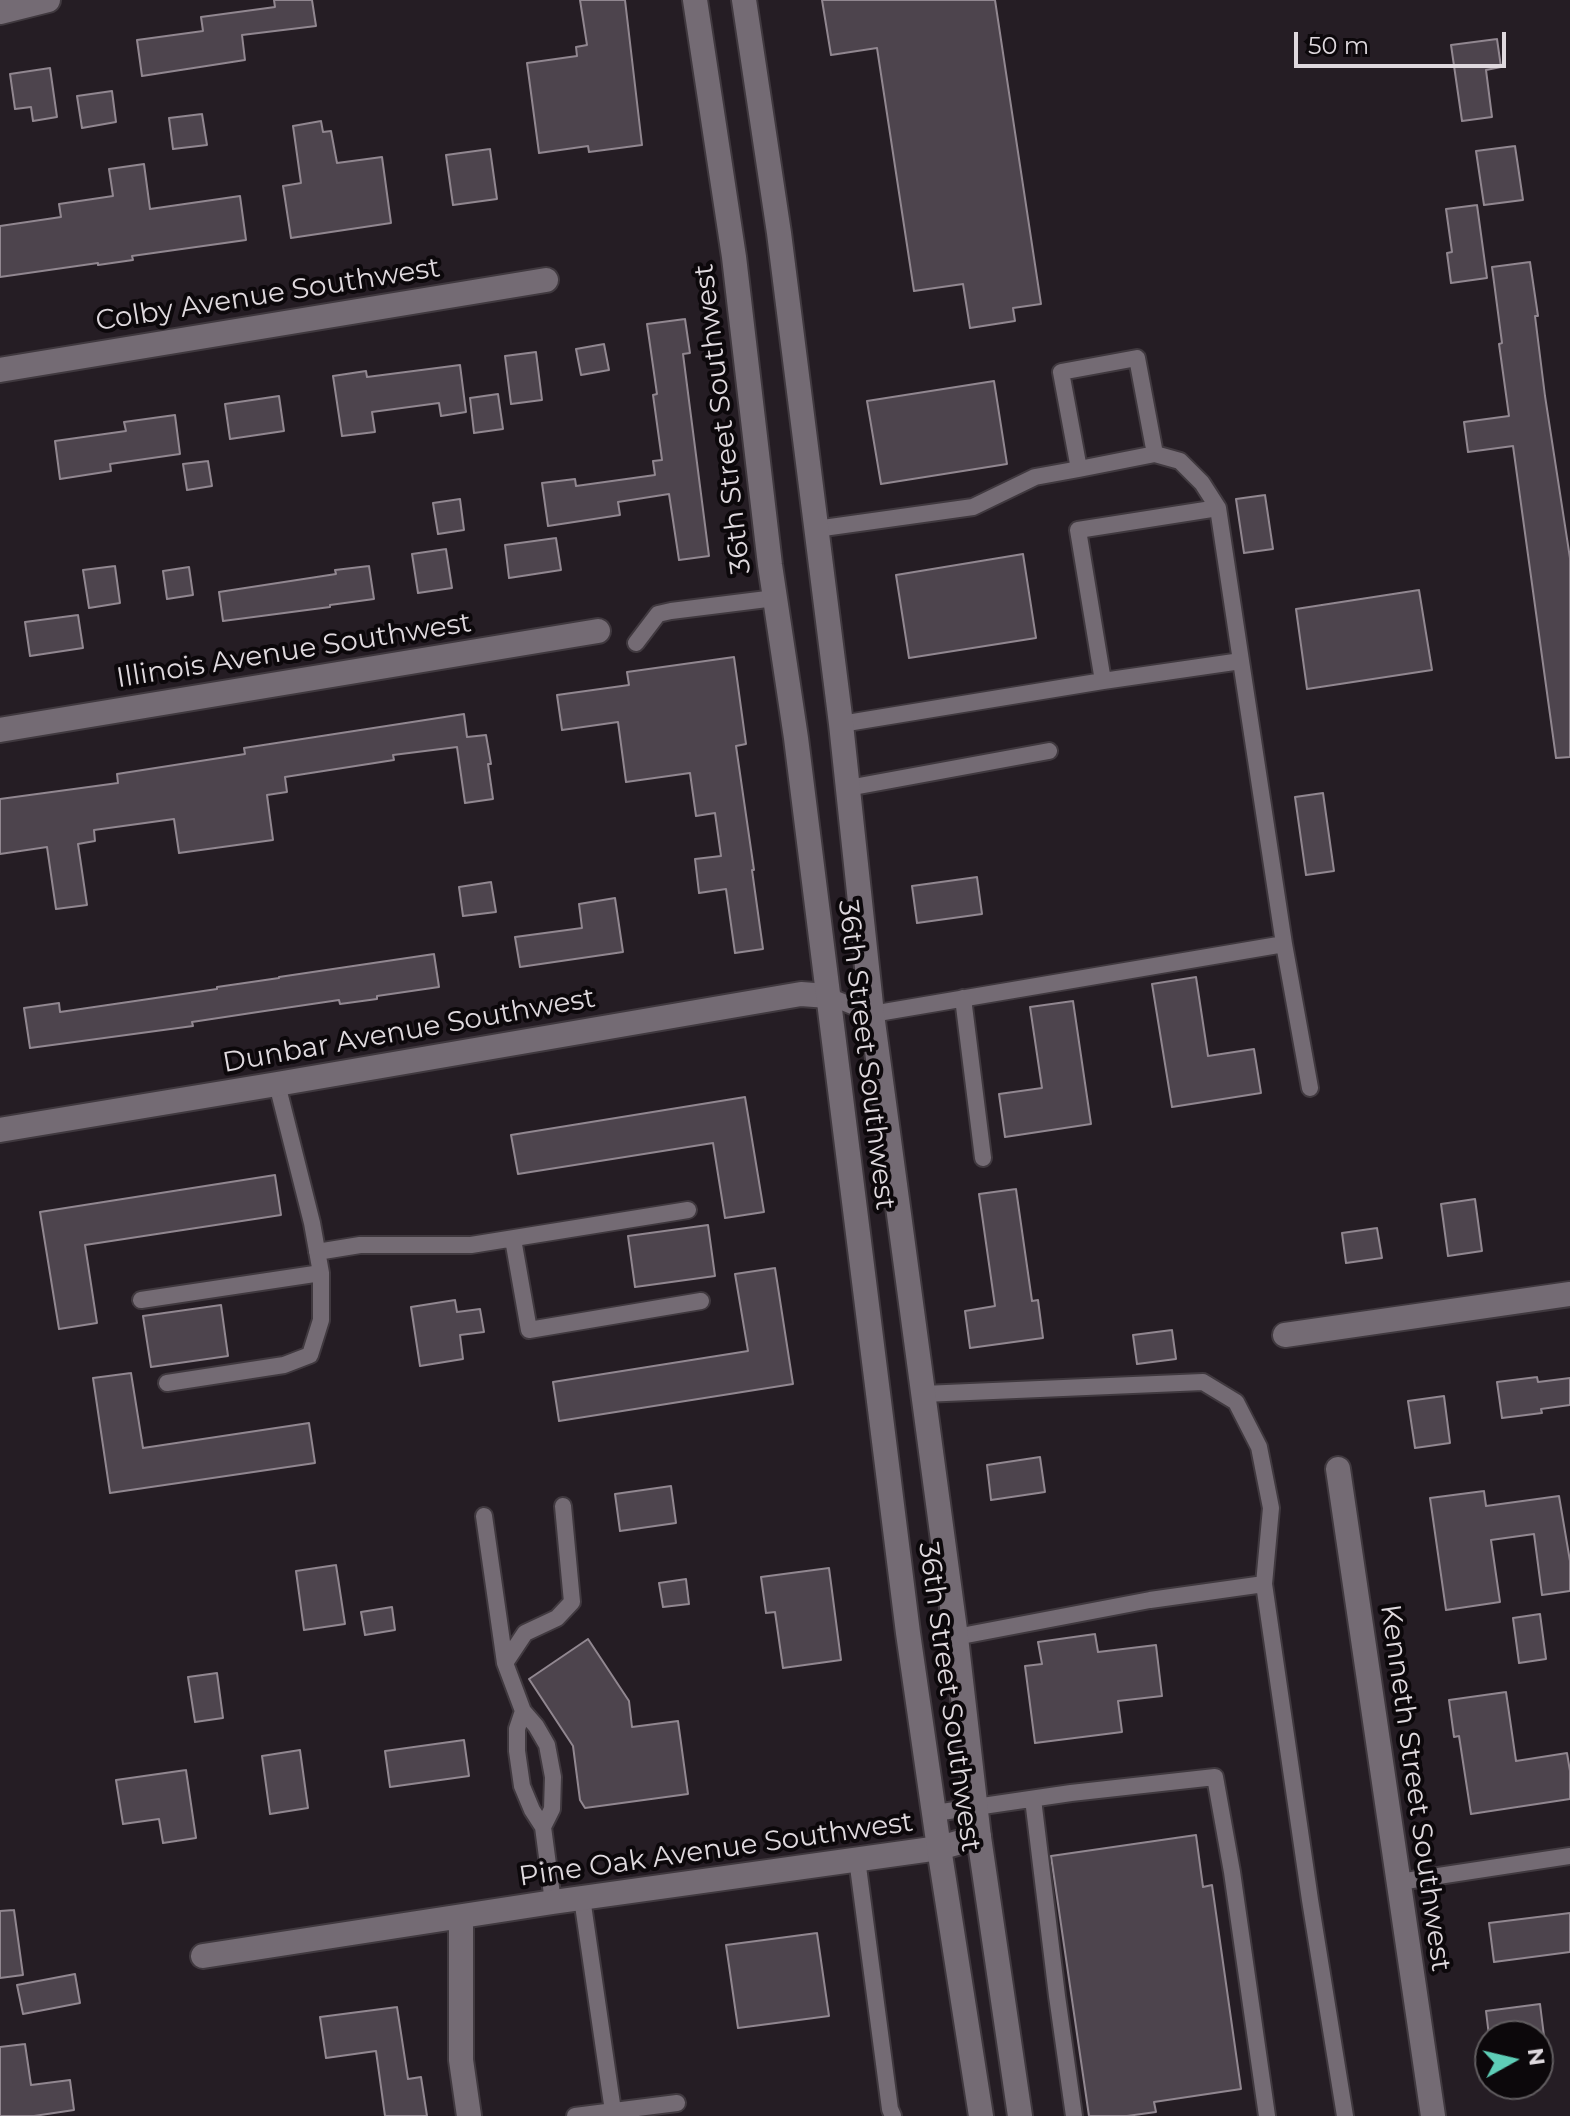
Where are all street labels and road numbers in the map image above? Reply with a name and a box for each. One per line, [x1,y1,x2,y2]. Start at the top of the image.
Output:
street label: Colby Avenue Southwest [93,251,443,339]
street label: 36th Street Southwest [687,262,759,576]
street label: Illinois Avenue Southwest [114,606,474,696]
street label: 36th Street Southwest [830,898,902,1212]
street label: Dunbar Avenue Southwest [220,982,598,1080]
street label: 36th Street Southwest [911,1540,987,1854]
street label: Kenneth Street Southwest [1373,1602,1457,1974]
street label: Pine Oak Avenue Southwest [517,1806,915,1894]

